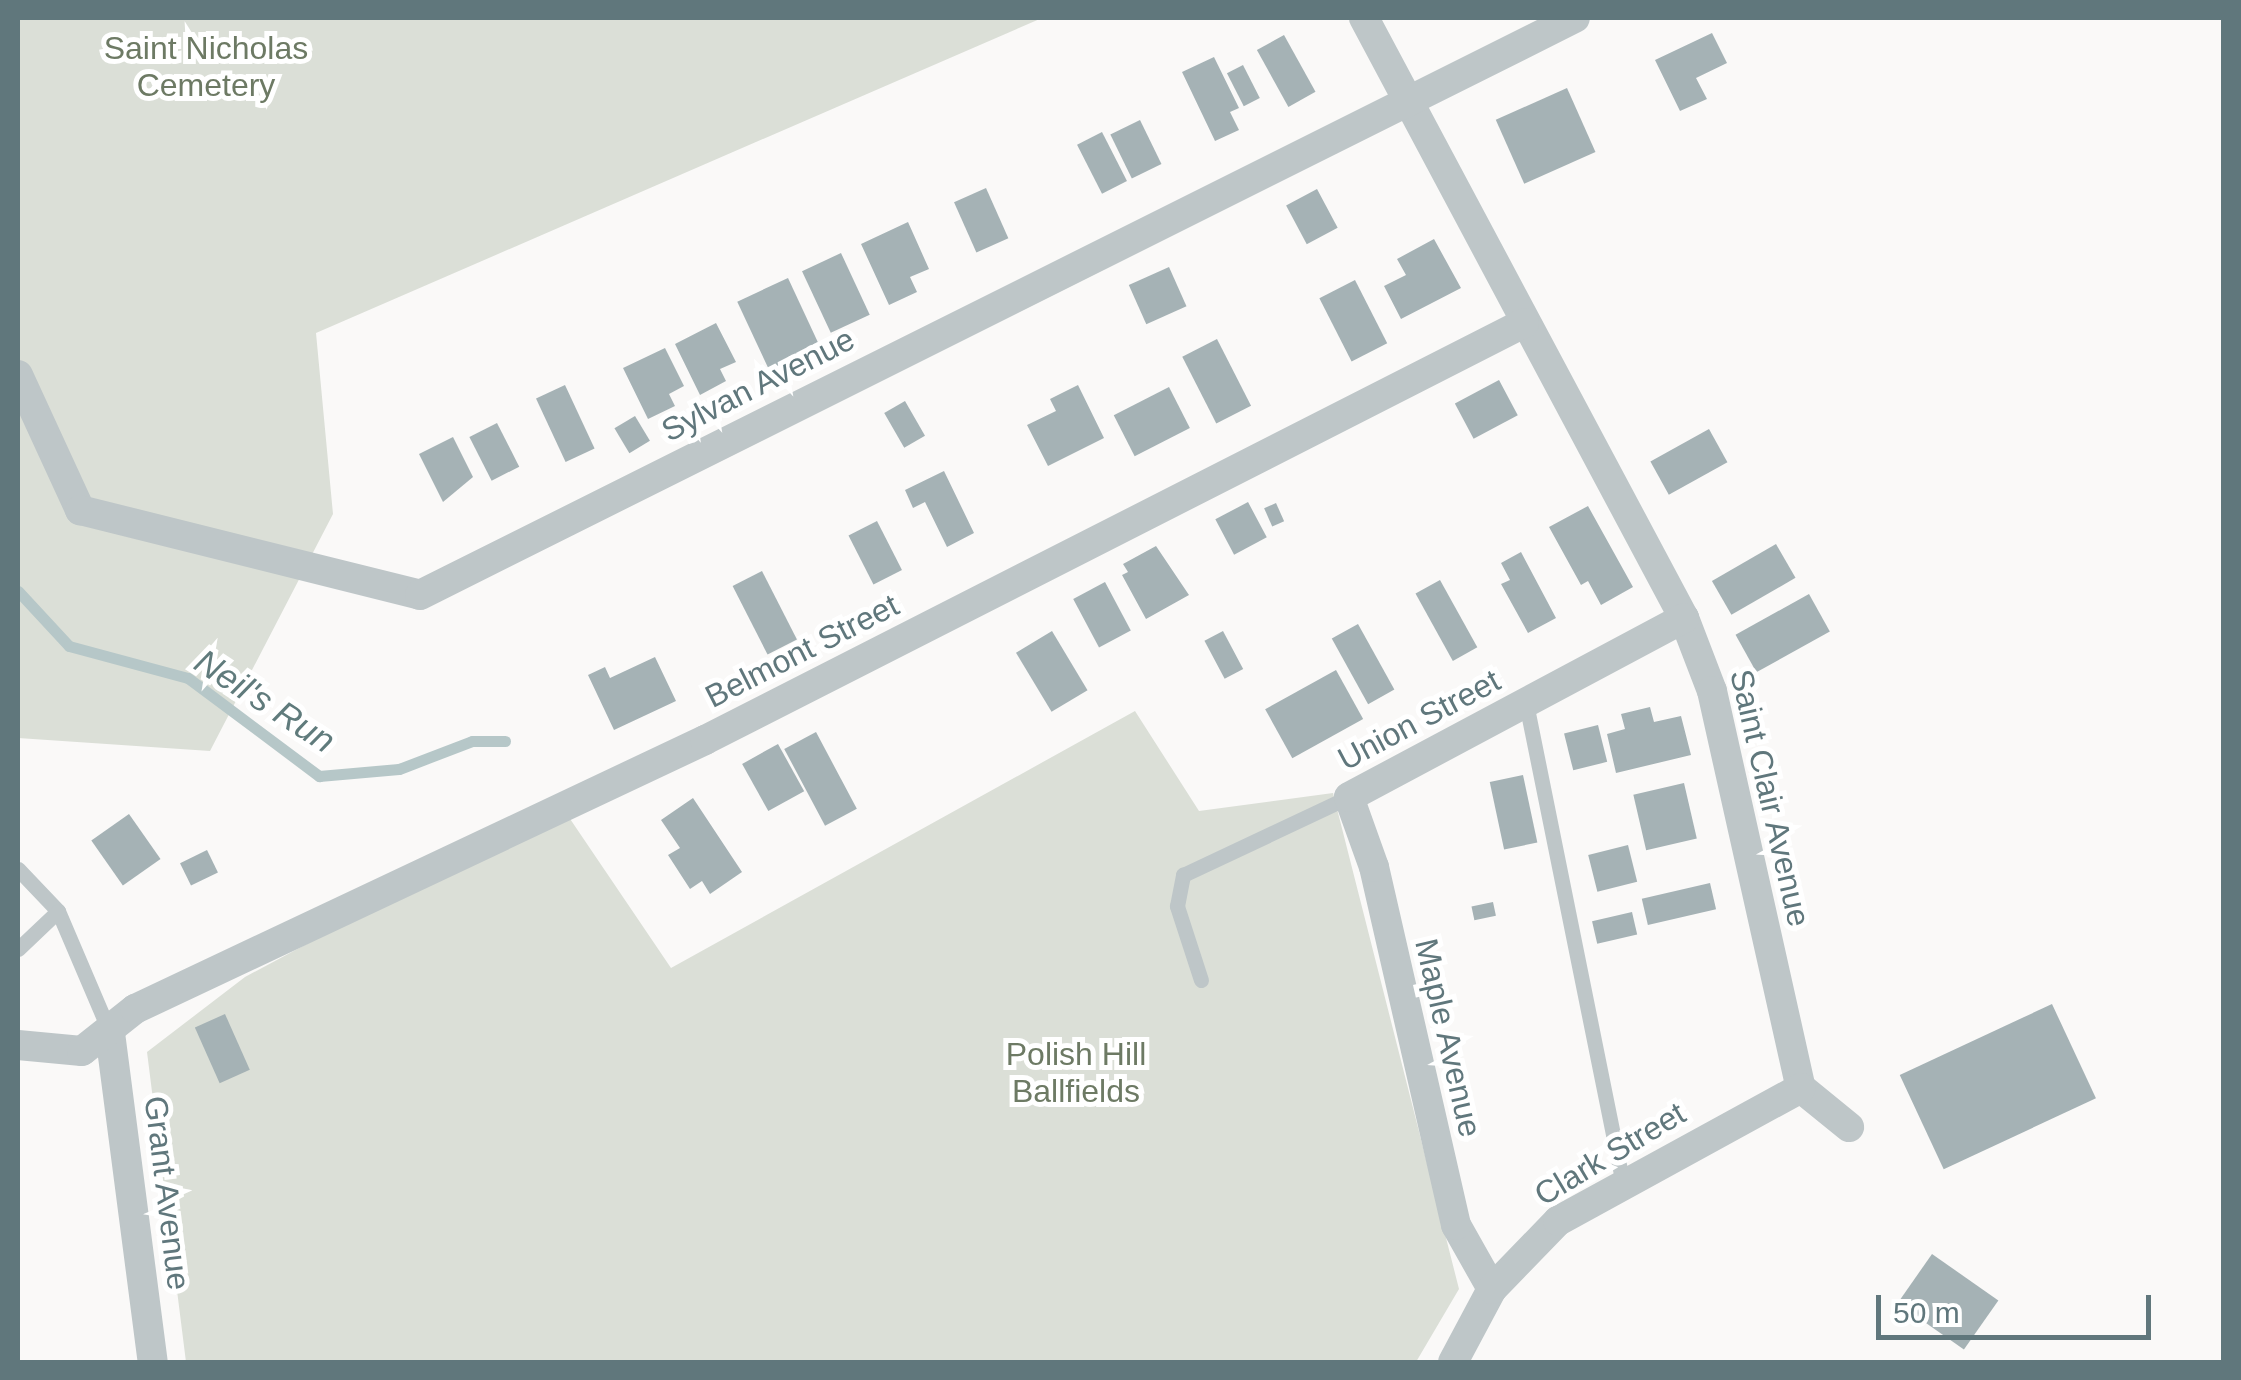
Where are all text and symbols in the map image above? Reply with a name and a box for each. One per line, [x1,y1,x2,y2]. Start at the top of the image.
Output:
park label: Saint Nicholas Cemetery [104,30,308,105]
street label: Sylvan Avenue [654,320,862,450]
street label: Belmont Street [699,586,905,716]
water label: Neil's Run [187,640,343,762]
street label: Union Street [1331,661,1507,779]
street label: Saint Clair Avenue [1722,665,1818,931]
street label: Maple Avenue [1406,934,1490,1142]
park label: Polish Hill Ballfields [1006,1036,1146,1111]
street label: Grant Avenue [136,1093,198,1293]
street label: Clark Street [1528,1094,1692,1214]
scale bar [1881,1275,2156,1337]
text: 50 m [1893,1296,1960,1329]

